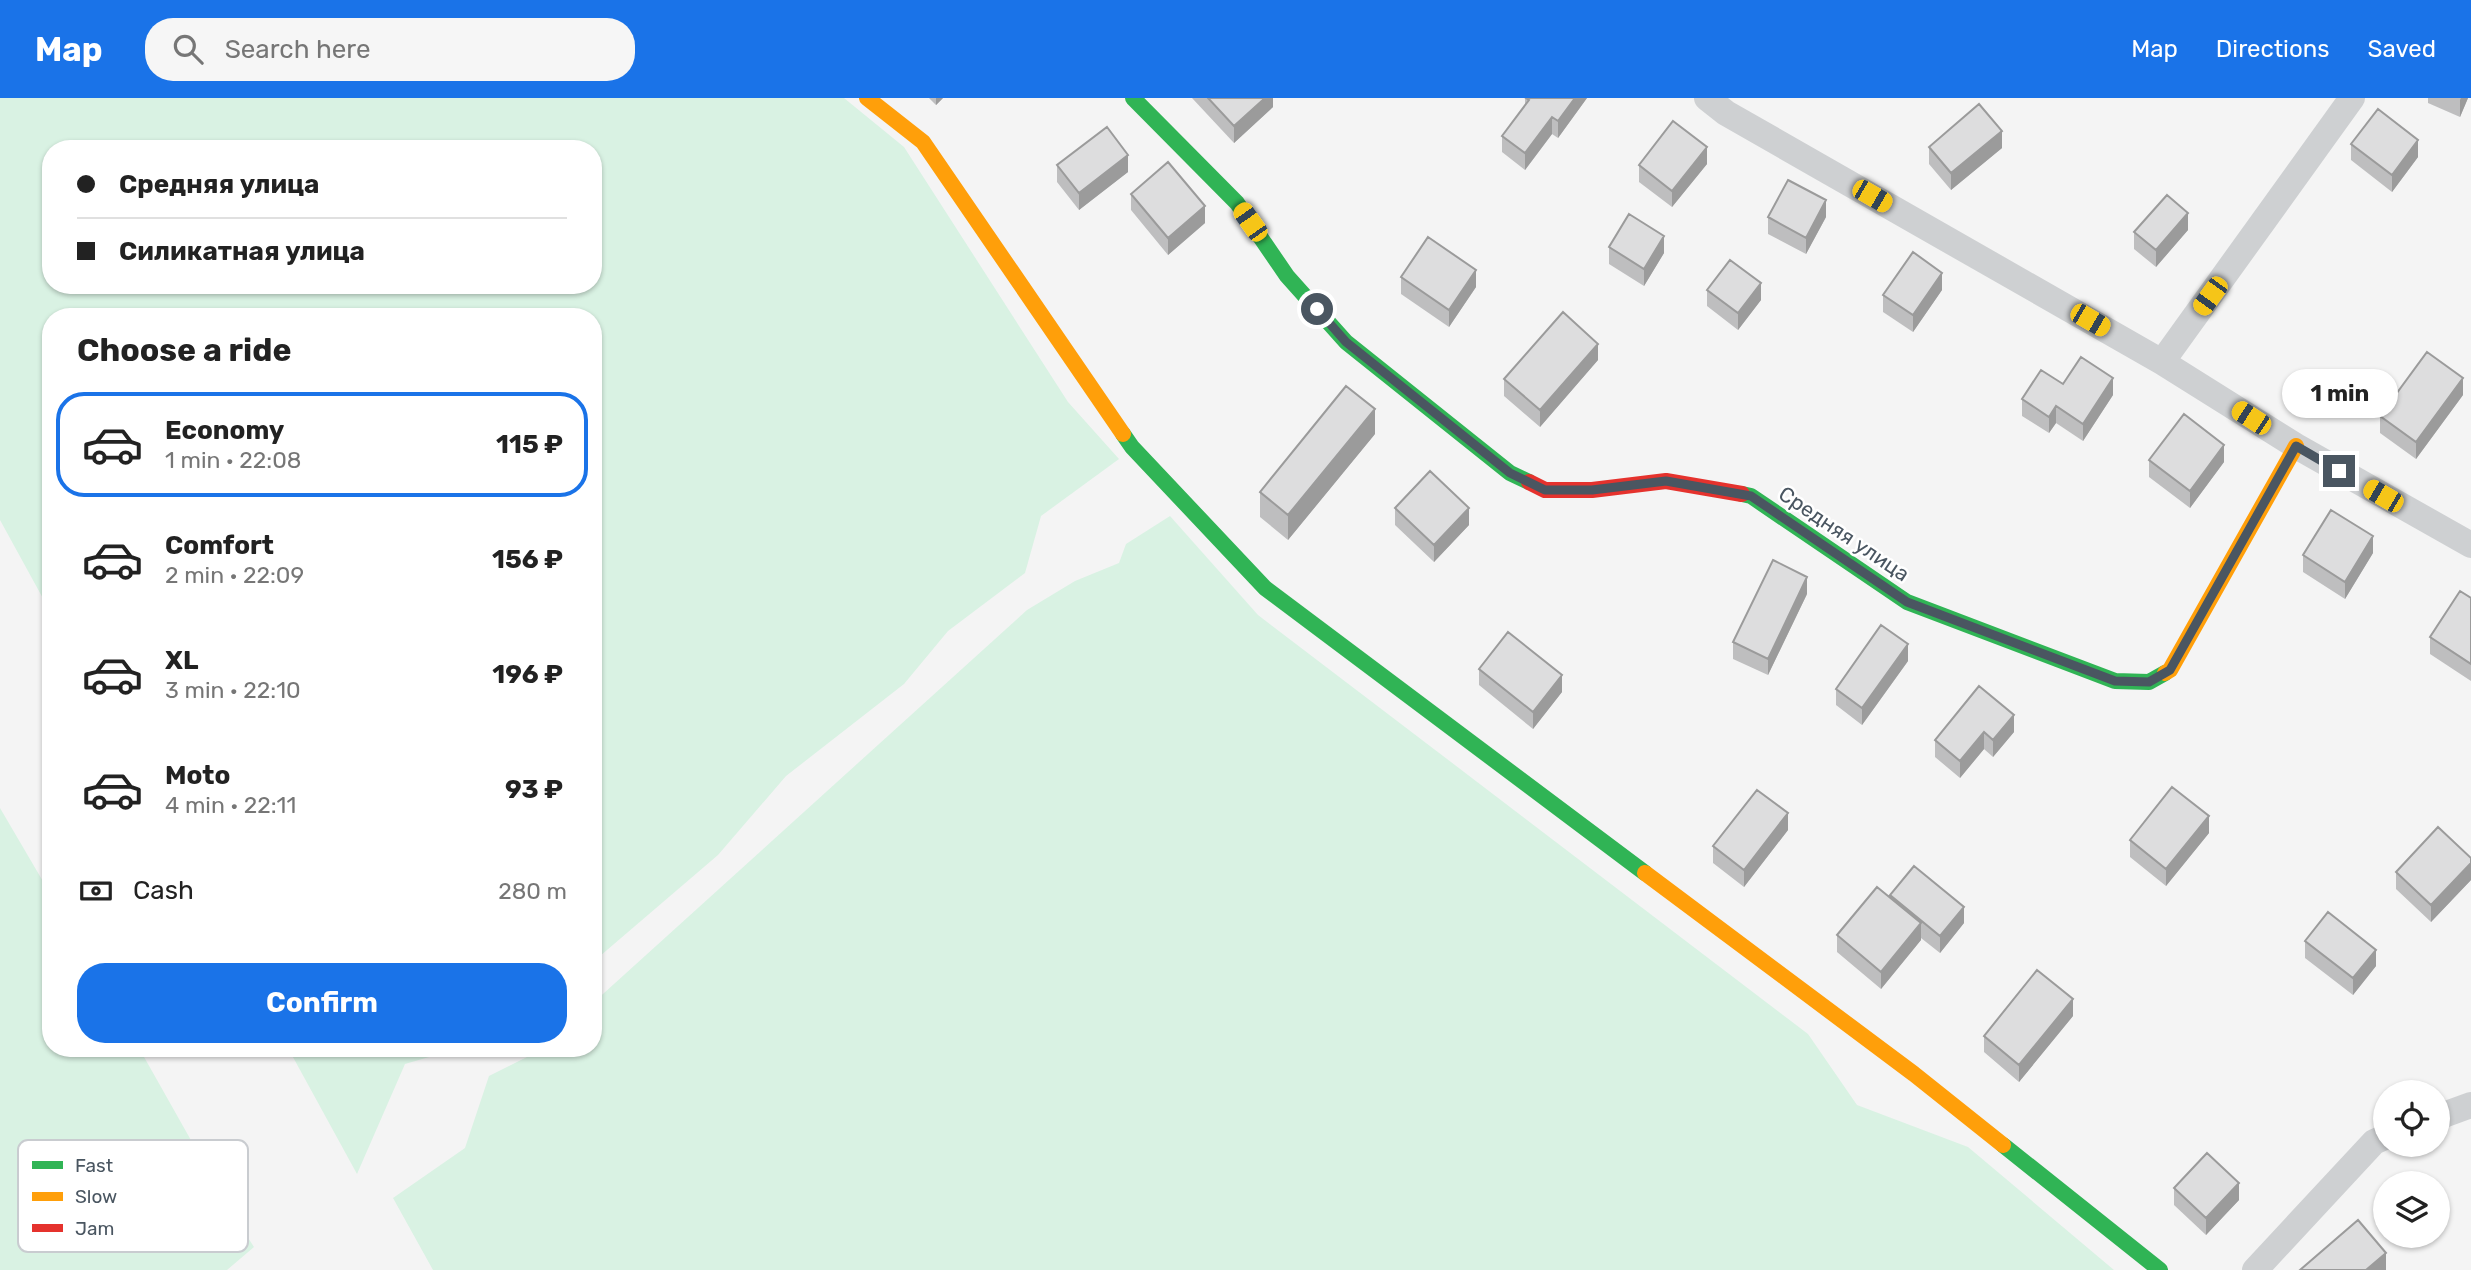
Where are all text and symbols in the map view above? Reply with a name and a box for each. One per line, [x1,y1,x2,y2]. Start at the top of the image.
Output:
search box [145,18,635,81]
text: Map [35,30,103,69]
icon: search [169,30,207,68]
text: Search here [225,34,370,65]
text: Map [2131,35,2178,63]
text: Directions [2216,35,2329,63]
text: Saved [2367,35,2436,63]
text: Средняя улица [119,169,319,200]
car [1849,176,1896,216]
car [1230,199,1271,245]
text: Силикатная улица [119,236,365,267]
car [2190,273,2231,319]
route start [1301,293,1333,325]
car [2067,300,2114,340]
text: Choose a ride [77,331,291,369]
callout: 1 min [2281,370,2397,418]
text: 1 min [2311,379,2369,407]
car [2228,398,2275,438]
icon: car [81,413,144,476]
text: Economy [165,415,284,446]
text: 115 ₽ [496,429,563,460]
text: 1 min · 22:08 [165,446,301,474]
route end [2323,455,2355,487]
car [2360,476,2407,516]
street label: Средняя улица [1774,481,1914,586]
icon: car [81,528,144,591]
text: Comfort [165,530,274,561]
text: 156 ₽ [492,544,563,575]
text: 2 min · 22:09 [165,561,304,589]
icon: car [81,643,144,706]
text: XL [165,645,198,676]
text: 196 ₽ [492,659,563,690]
text: 3 min · 22:10 [165,676,301,704]
icon: car [81,758,144,821]
text: Moto [165,760,230,791]
text: 93 ₽ [505,774,563,805]
text: 4 min · 22:11 [165,791,296,819]
icon: cash [77,872,115,910]
text: Cash [133,875,194,906]
text: 280 m [498,877,567,905]
button: Confirm [77,963,567,1043]
map controls [2373,1080,2450,1248]
button: locate [2373,1080,2450,1157]
legend [18,1140,248,1252]
text: Fast [75,1154,114,1177]
button: layers [2373,1171,2450,1248]
text: Slow [75,1185,117,1208]
text: Jam [75,1217,114,1240]

